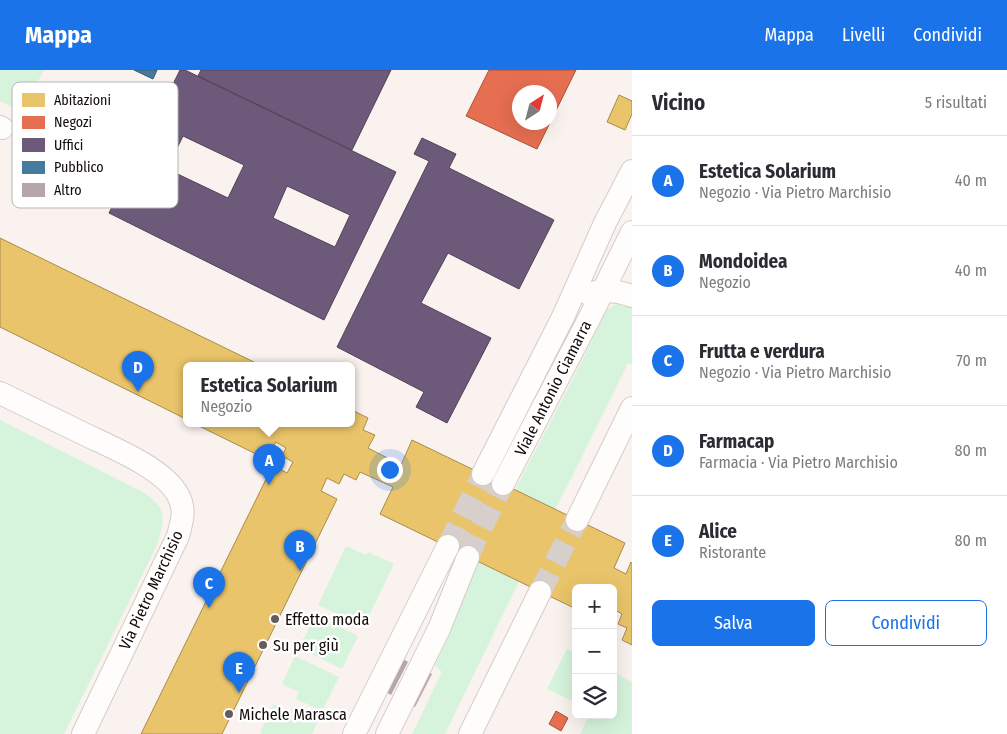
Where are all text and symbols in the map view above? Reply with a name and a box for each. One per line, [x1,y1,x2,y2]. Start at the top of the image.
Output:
text: Mappa [25,21,92,49]
text: Mappa [765,24,814,46]
text: Livelli [842,24,885,46]
text: Condividi [913,24,982,46]
legend [12,82,178,208]
north arrow [512,85,557,130]
text: Vicino [652,90,705,116]
text: Abitazioni [54,92,111,109]
text: 5 risultati [925,93,987,112]
text: Negozi [54,114,92,131]
text: Uffici [54,137,83,154]
text: Pubblico [54,159,104,176]
text: Estetica Solarium [699,160,836,183]
text: A [664,171,672,190]
text: 40 m [955,171,987,190]
text: Altro [54,182,82,199]
text: Negozio · Via Pietro Marchisio [699,183,891,202]
text: Mondoidea [699,250,787,273]
text: B [664,261,672,280]
text: 40 m [955,261,987,280]
text: Negozio [699,273,751,292]
street label: Viale Antonio Ciamarra [511,317,595,459]
text: Frutta e verdura [699,340,825,363]
pin: D [122,351,154,392]
text: C [664,351,672,370]
text: 70 m [956,351,987,370]
popup [183,362,355,427]
text: Negozio · Via Pietro Marchisio [699,363,891,382]
text: Estetica Solarium [200,374,338,397]
text: Negozio [200,397,252,416]
text: Farmacap [699,430,774,453]
text: D [663,441,673,460]
text: 80 m [955,441,987,460]
pin: A [253,444,285,485]
text: Farmacia · Via Pietro Marchisio [699,453,898,472]
your location [377,457,403,483]
text: Alice [699,520,737,543]
street label: Via Pietro Marchisio [115,527,187,653]
pin: B [284,530,316,571]
text: E [664,531,672,550]
text: 80 m [955,531,987,550]
text: Ristorante [699,543,766,562]
pin: C [193,567,225,608]
map controls [572,584,617,719]
button: + [572,584,617,629]
button: Salva [652,600,815,646]
button: Condividi [825,600,987,646]
place label: Effetto moda [285,610,369,629]
marker: Effetto moda [269,613,281,625]
button: − [572,629,617,674]
place label: Su per giù [273,636,339,655]
marker: Su per giù [257,639,269,651]
pin: E [223,652,255,693]
button: layers [572,674,617,719]
place label: Michele Marasca [239,705,347,724]
marker: Michele Marasca [223,708,235,720]

